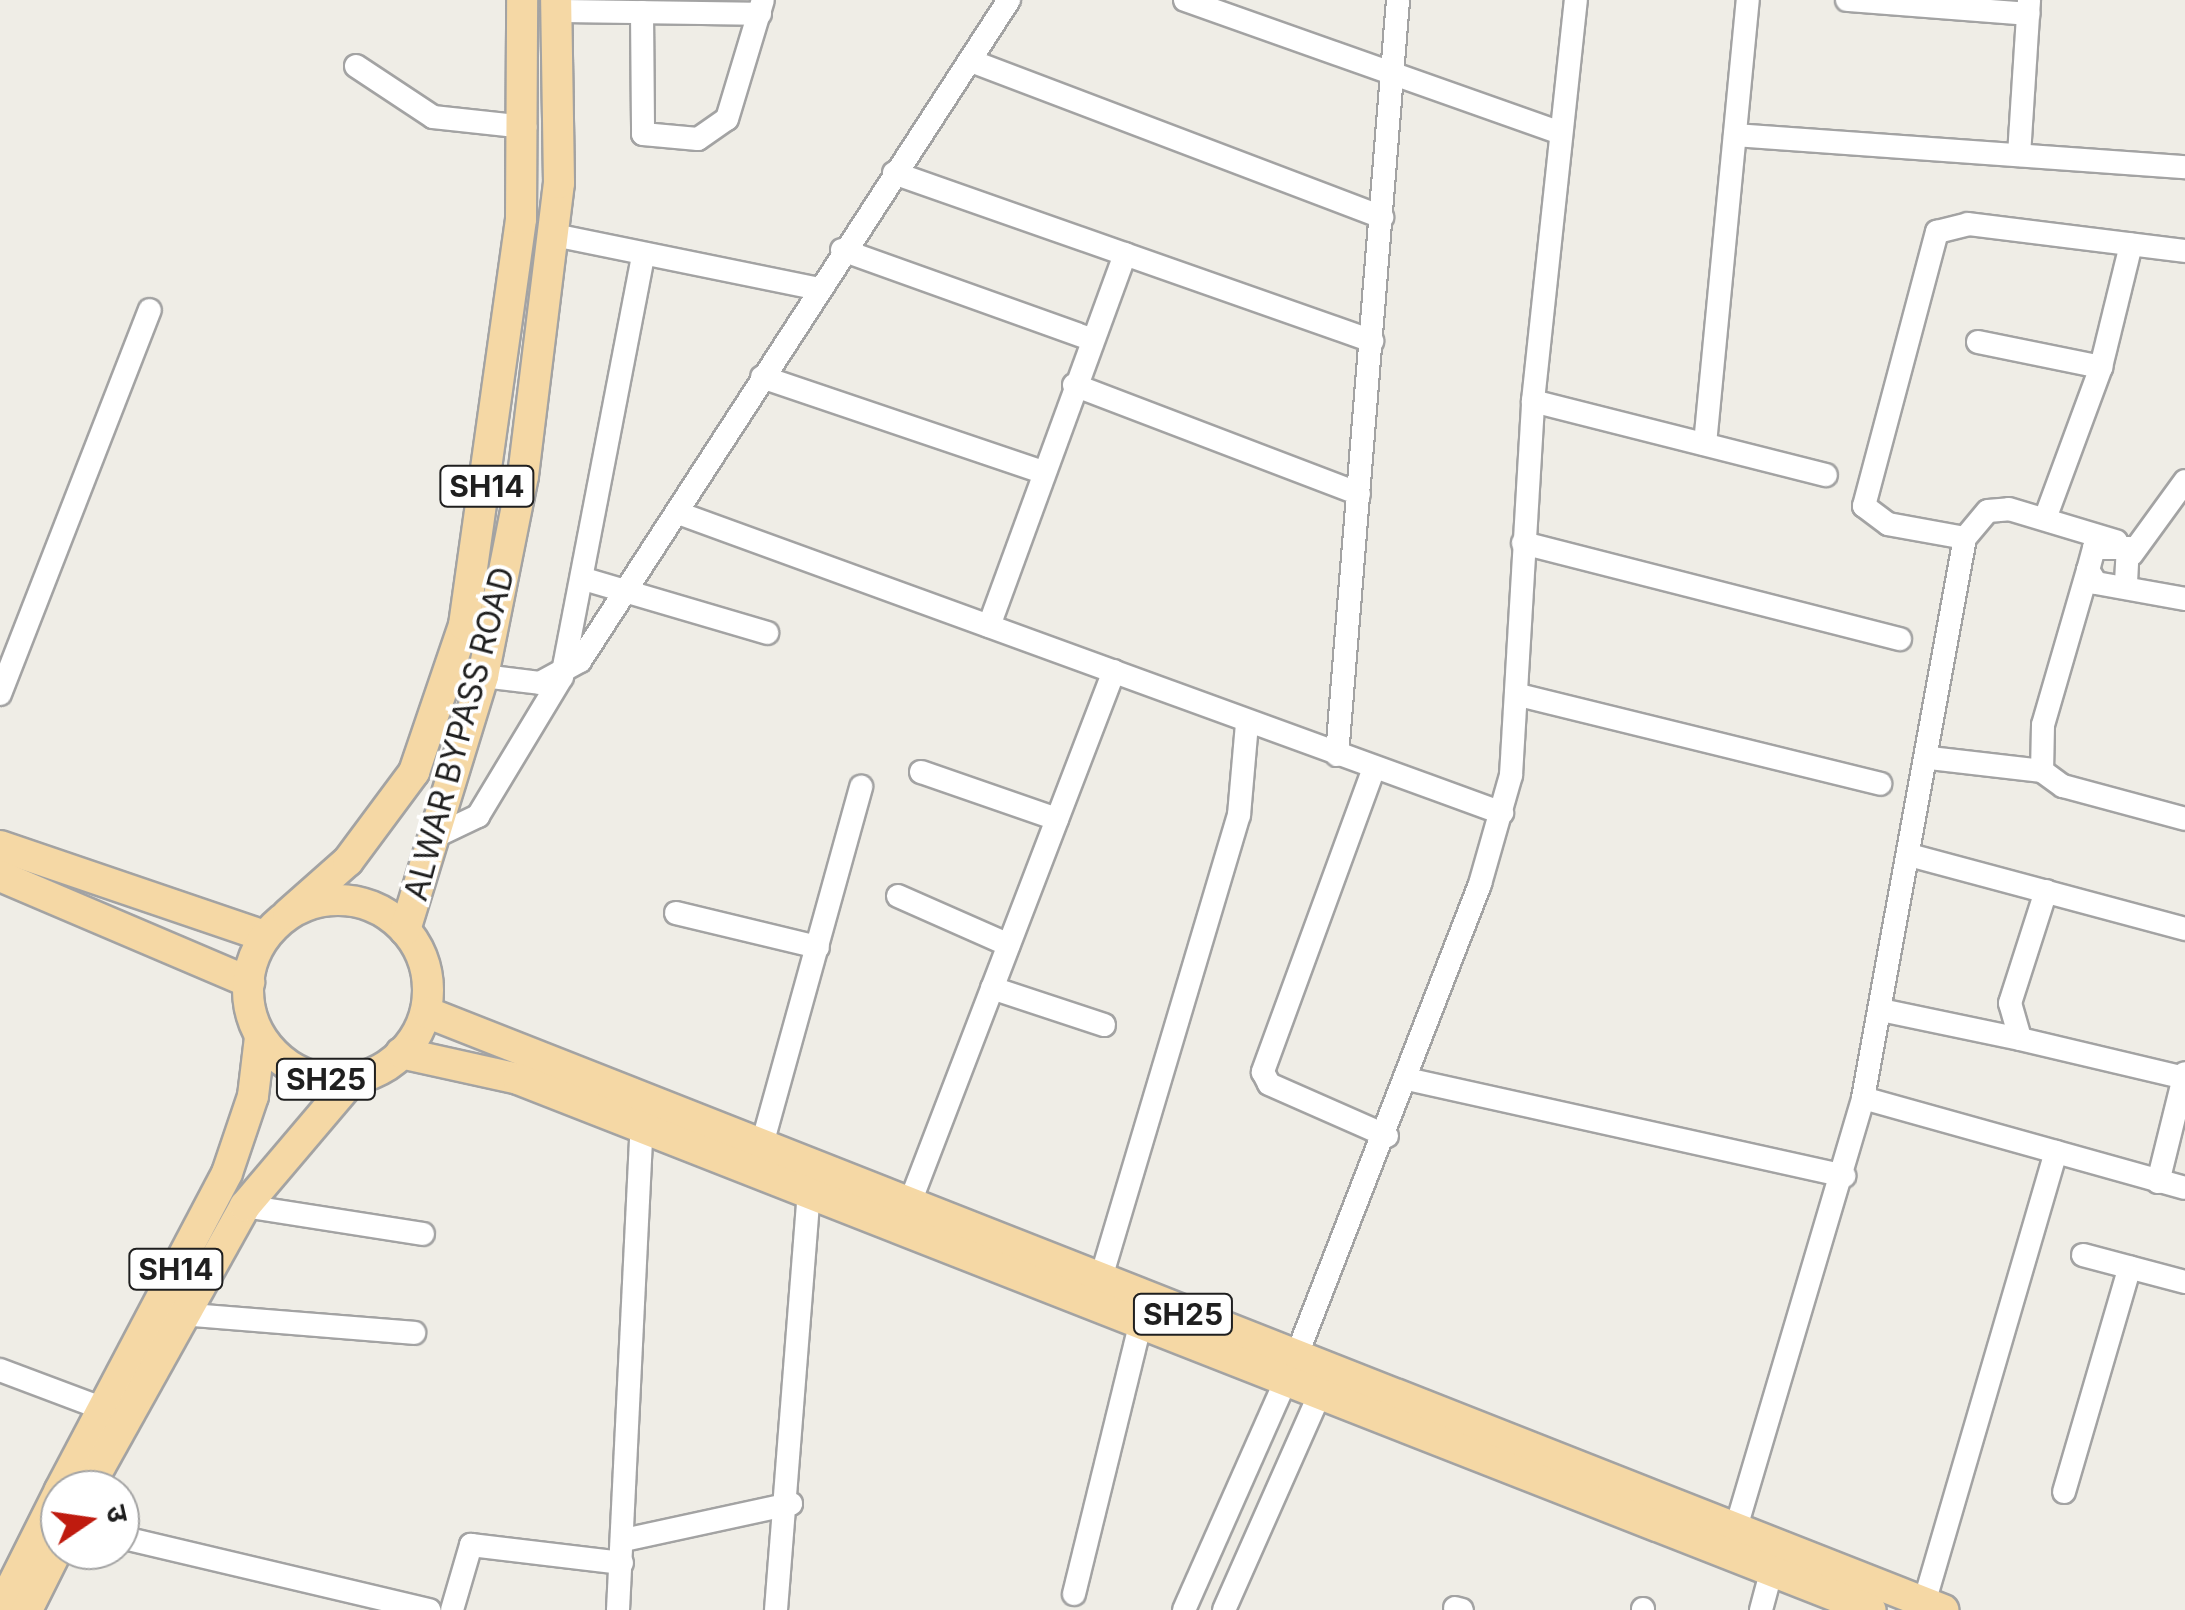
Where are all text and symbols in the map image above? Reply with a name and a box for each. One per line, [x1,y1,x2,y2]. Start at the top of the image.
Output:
road number: SH14 [437,461,537,511]
street label: ALWAR BYPASS ROAD [397,563,523,905]
road number: SH25 [274,1054,378,1104]
road number: SH14 [126,1244,226,1294]
road number: SH25 [1130,1289,1236,1339]
north arrow [40,1470,140,1570]
text: उ [99,1502,136,1526]

